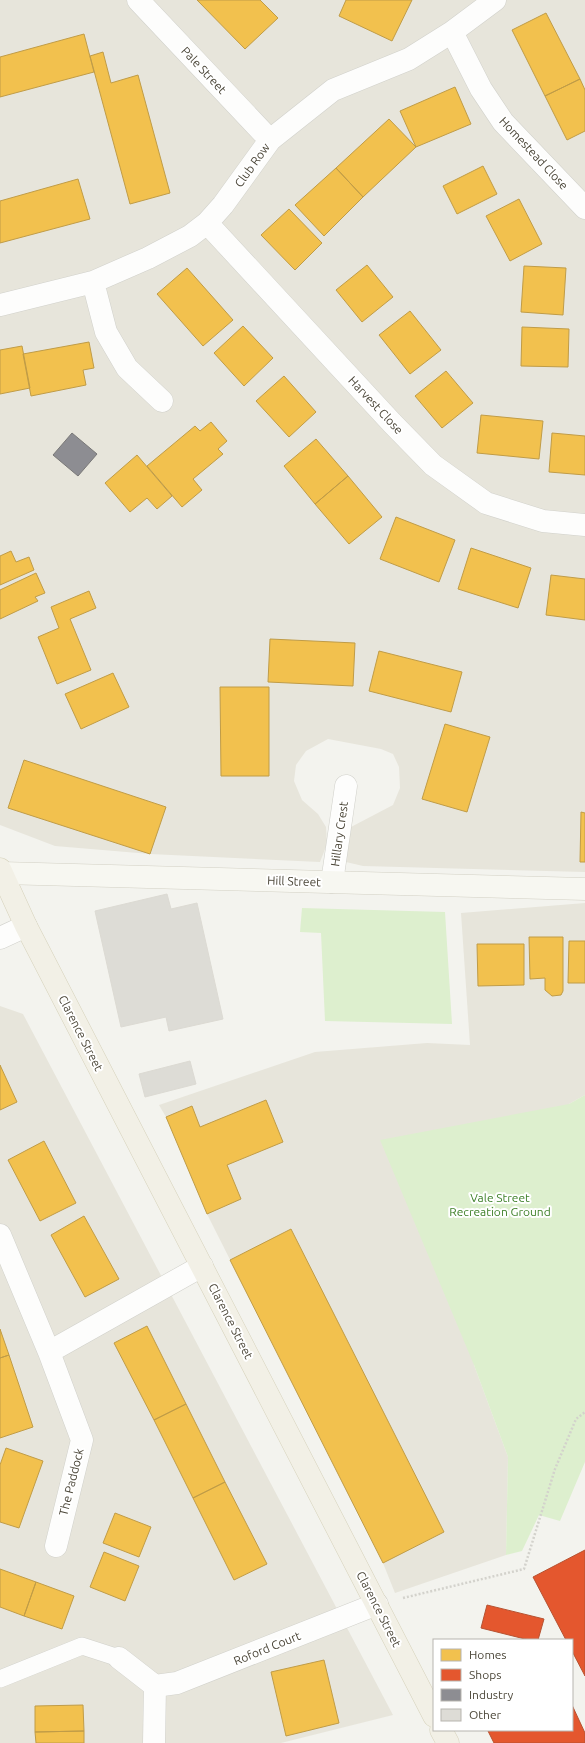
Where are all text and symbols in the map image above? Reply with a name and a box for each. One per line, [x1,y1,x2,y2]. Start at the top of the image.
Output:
street label: Pale Street [179,44,229,96]
street label: Homestead Close [497,114,571,192]
street label: Club Row [232,140,273,189]
street label: Harvest Close [346,374,406,436]
street label: Hillary Crest [328,800,350,867]
street label: Hill Street [267,874,321,888]
street label: Clarence Street [56,993,106,1073]
park label: Vale Street Recreation Ground [449,1191,551,1218]
street label: Clarence Street [206,1281,256,1361]
street label: The Paddock [56,1447,86,1517]
street label: Clarence Street [354,1569,404,1649]
street label: Roford Court [232,1629,303,1667]
legend [433,1639,573,1731]
text: Homes [469,1648,507,1661]
text: Shops [469,1668,501,1681]
text: Industry [469,1688,514,1701]
text: Other [469,1708,502,1721]

